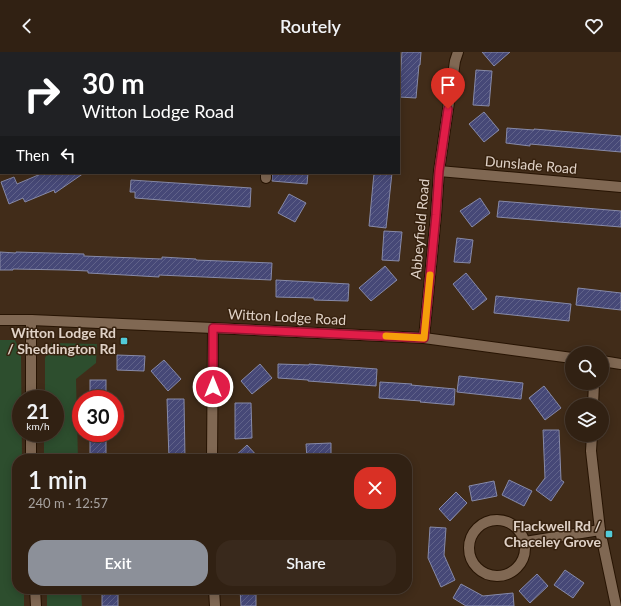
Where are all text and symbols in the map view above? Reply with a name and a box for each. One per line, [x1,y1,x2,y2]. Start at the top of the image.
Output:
icon: back [16,15,38,37]
text: Routely [280,15,341,37]
icon: heart [583,15,605,37]
text: 30 m [82,66,145,100]
icon: right [16,68,68,120]
pin [431,68,465,109]
icon: arrive [437,74,459,96]
text: Witton Lodge Road [82,100,234,122]
icon: left [57,144,79,166]
text: Then [16,146,49,164]
street label: Dunslade Road [484,152,578,177]
street label: Abbeyfield Road [407,178,432,280]
street label: Witton Lodge Road [227,305,347,328]
place label: Witton Lodge Rd / Sheddington Rd [7,324,116,357]
marker: Witton Lodge Rd / Sheddington Rd [119,336,129,346]
map controls [565,346,609,442]
button: search [565,346,609,390]
position arrow [192,366,234,408]
speed limit sign: 30 [72,390,124,442]
button: layers [565,398,609,442]
text: 21 [26,399,50,423]
text: km/h [26,420,50,432]
text: 1 min [28,465,87,494]
button: close [354,467,396,509]
text: 240 m · 12:57 [28,495,108,511]
place label: Flackwell Rd / Chaceley Grove [504,517,602,550]
marker: Flackwell Rd / Chaceley Grove [604,529,614,539]
button: Exit [28,540,208,586]
button: Share [216,540,396,586]

